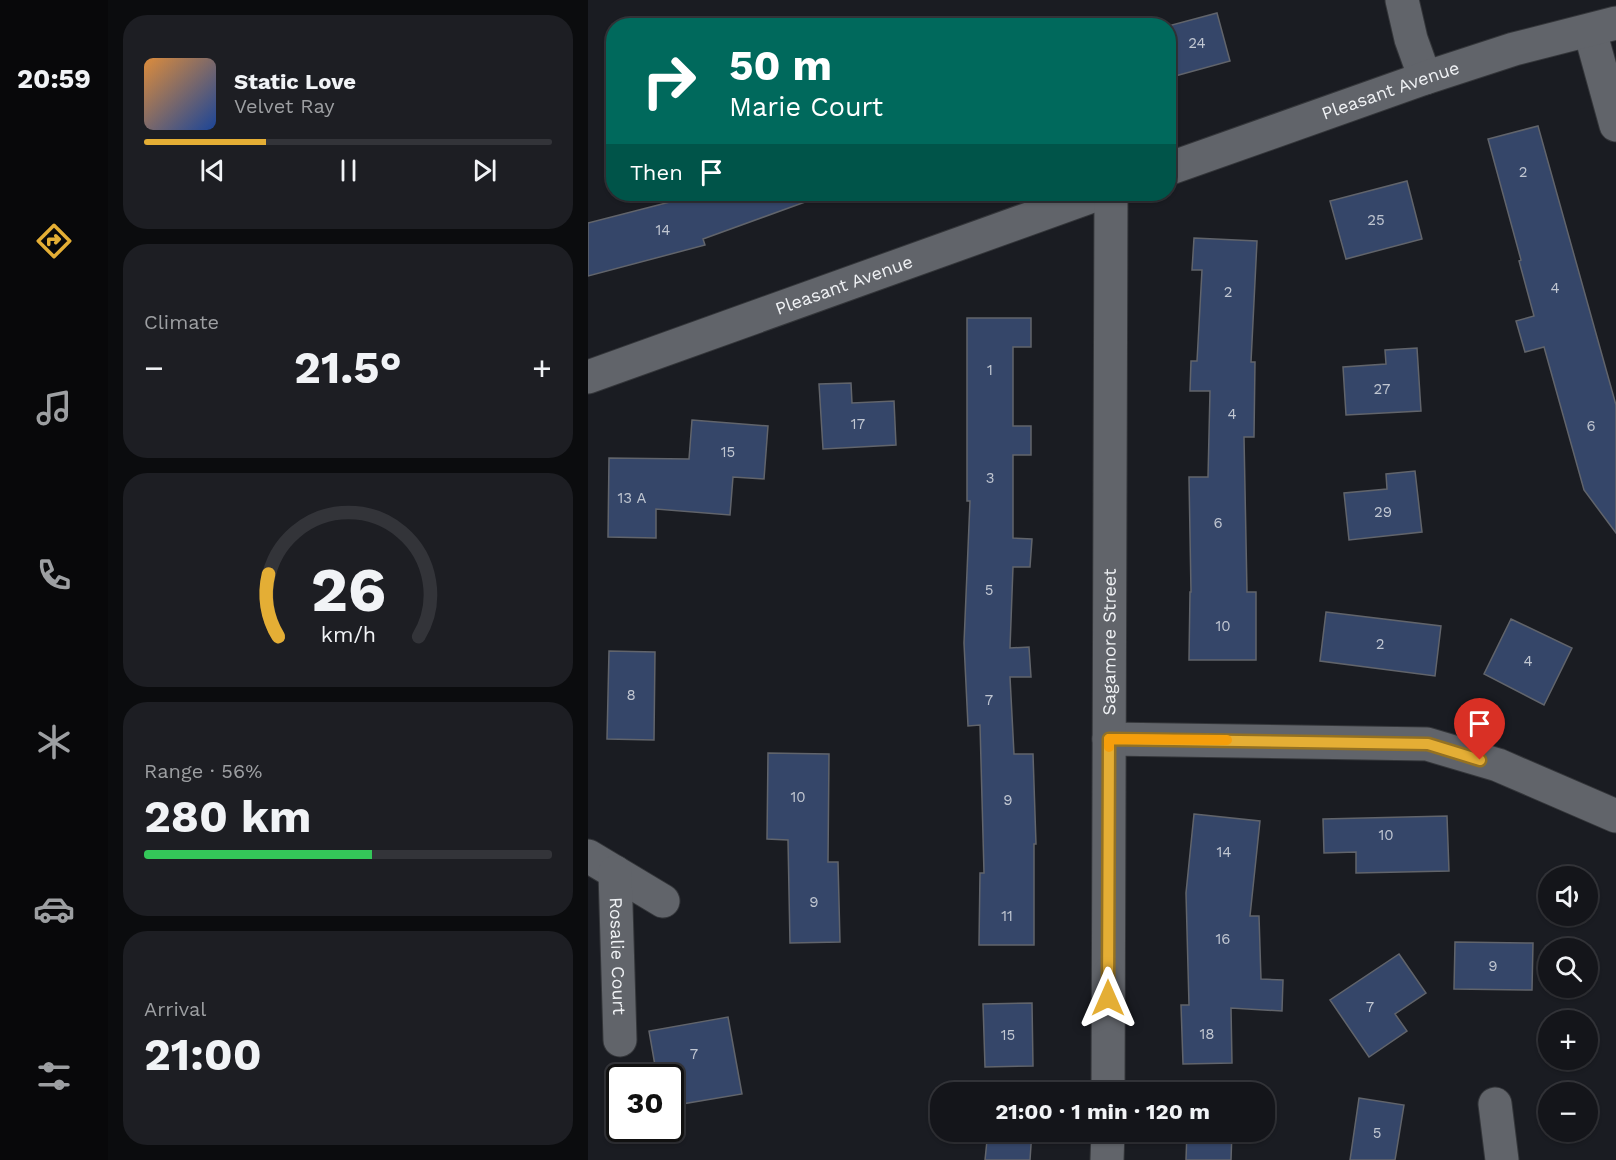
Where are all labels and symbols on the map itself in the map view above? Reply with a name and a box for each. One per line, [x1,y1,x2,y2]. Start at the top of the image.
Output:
house number: 24 [1188,34,1206,52]
street label: Pleasant Avenue [1319,57,1462,124]
house number: 2 [1519,163,1527,181]
house number: 25 [1367,211,1385,229]
house number: 14 [655,221,671,239]
street label: Pleasant Avenue [772,250,915,319]
house number: 4 [1550,279,1560,297]
house number: 2 [1224,283,1232,301]
house number: 1 [987,361,993,379]
house number: 27 [1374,380,1390,398]
house number: 4 [1227,405,1237,423]
house number: 17 [851,415,865,433]
house number: 6 [1586,417,1596,435]
house number: 15 [721,443,735,461]
house number: 3 [986,469,994,487]
house number: 13 A [617,489,647,507]
house number: 29 [1374,503,1392,521]
house number: 6 [1213,514,1223,532]
street label: Sagamore Street [1098,568,1120,716]
house number: 5 [985,581,993,599]
house number: 10 [1215,617,1231,635]
house number: 2 [1376,635,1384,653]
house number: 4 [1523,652,1533,670]
house number: 8 [626,686,636,704]
house number: 7 [985,691,993,709]
pin [1454,698,1505,760]
house number: 10 [790,788,806,806]
house number: 9 [1003,791,1013,809]
house number: 10 [1378,826,1394,844]
house number: 14 [1216,843,1232,861]
house number: 9 [809,893,819,911]
street label: Rosalie Court [606,897,630,1016]
house number: 11 [1001,907,1013,925]
house number: 16 [1216,930,1230,948]
house number: 9 [1488,957,1498,975]
position arrow [1076,966,1140,1030]
house number: 7 [1366,998,1374,1016]
house number: 18 [1199,1025,1215,1043]
house number: 15 [1001,1026,1015,1044]
house number: 7 [690,1045,698,1063]
speed limit sign: 30 [606,1064,684,1142]
house number: 5 [1373,1124,1381,1142]

